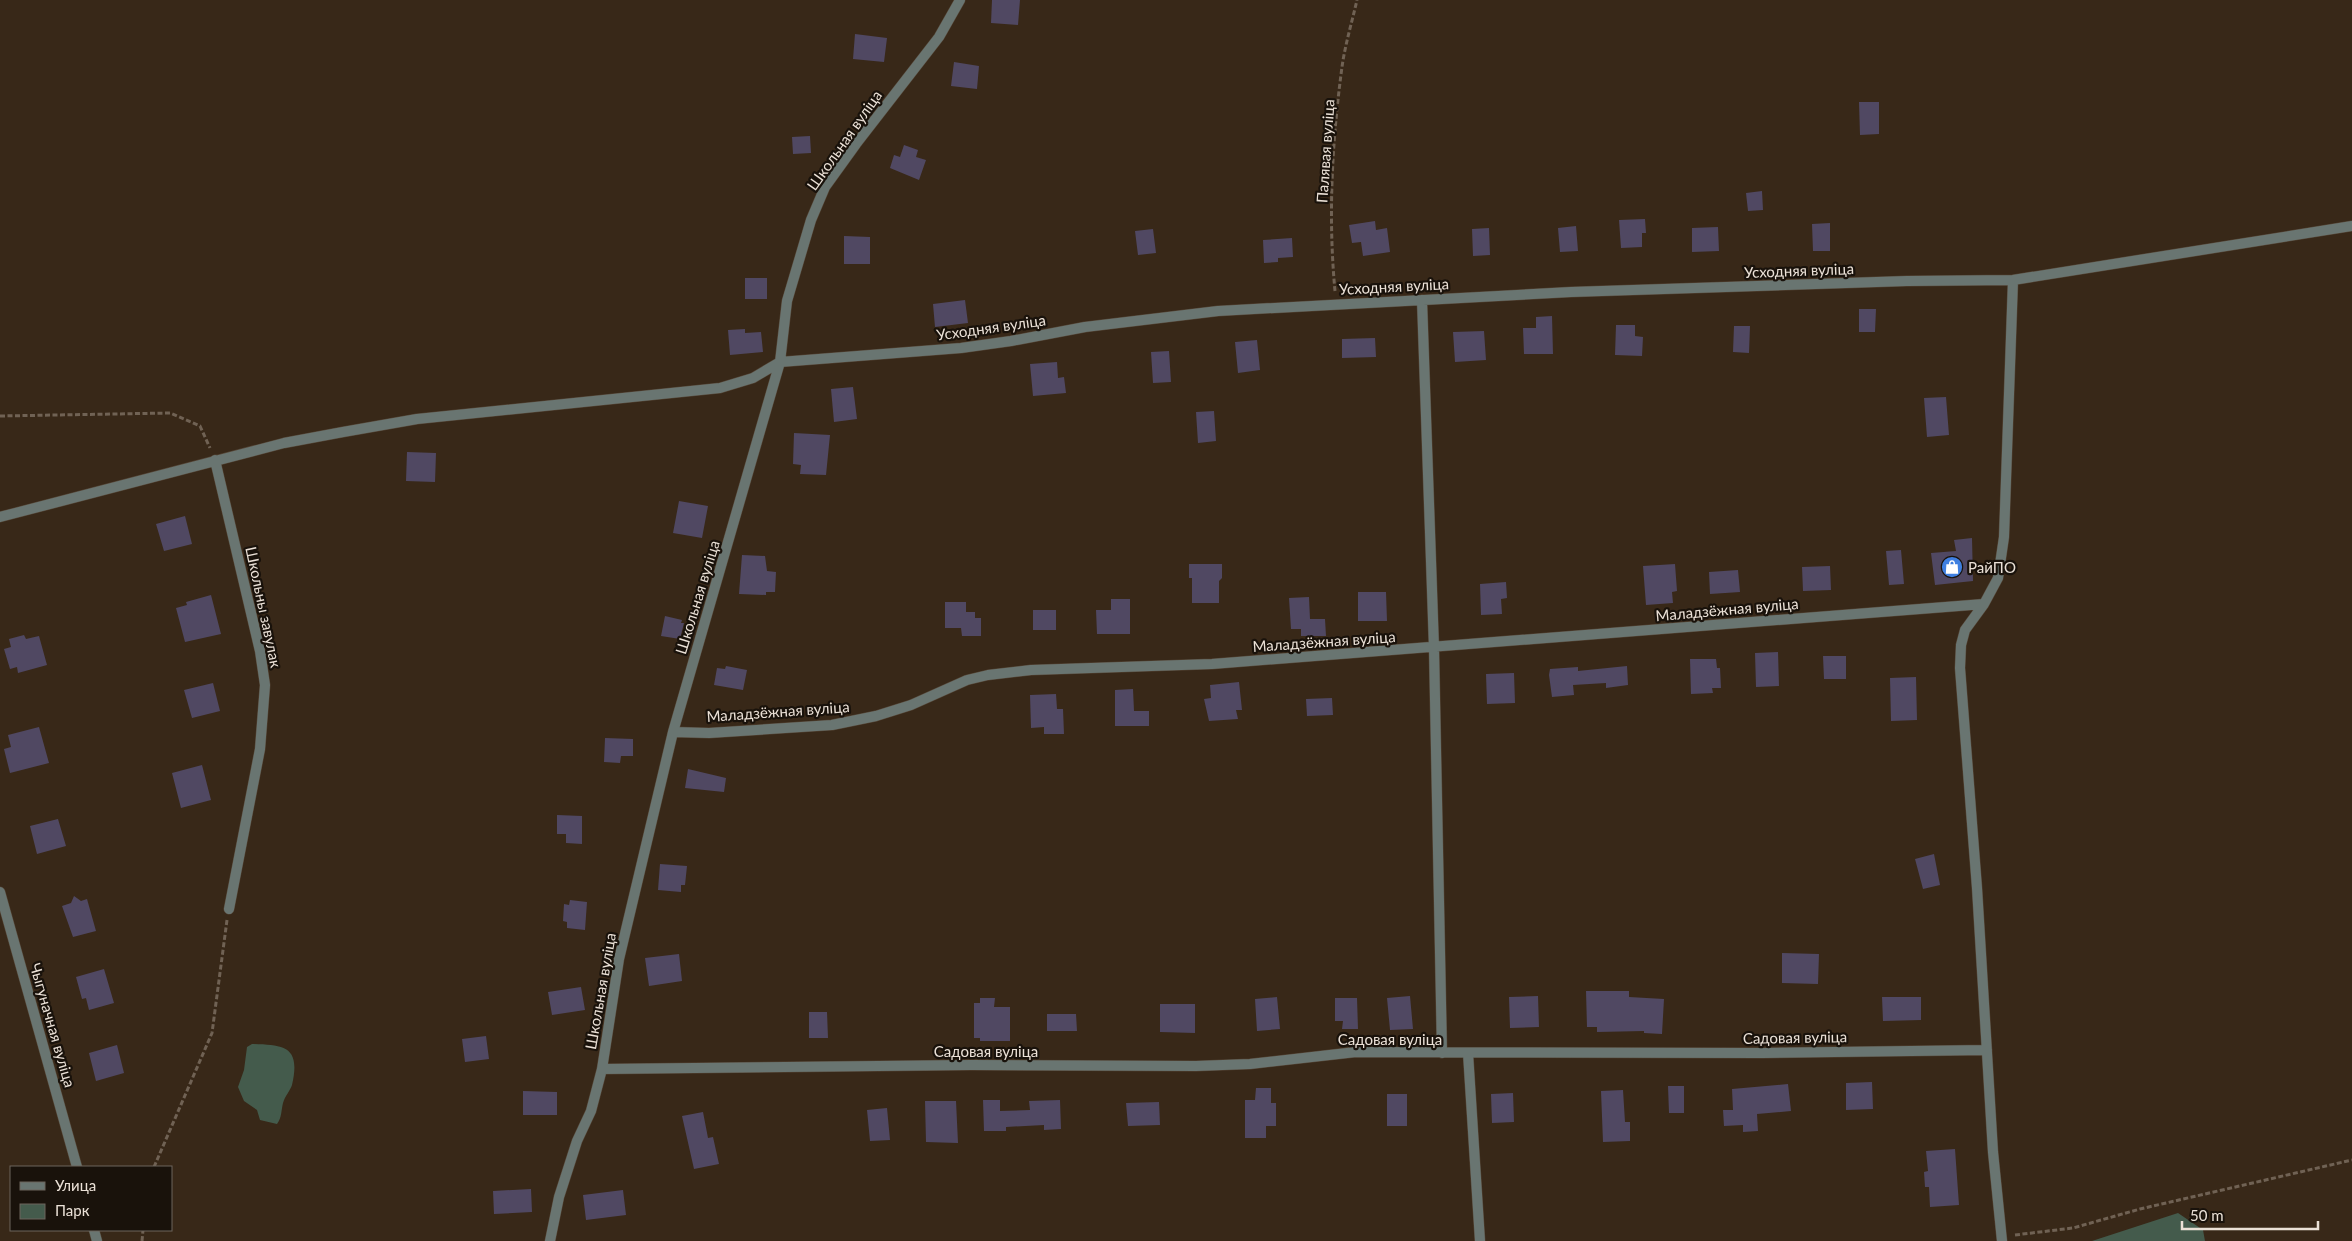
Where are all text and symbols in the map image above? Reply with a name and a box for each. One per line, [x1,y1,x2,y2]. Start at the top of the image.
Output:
street label: Школьная вуліца [803,86,885,194]
street label: Палявая вуліца [1312,99,1338,203]
street label: Усходняя вуліца [1744,259,1854,281]
street label: Усходняя вуліца [1339,274,1449,298]
street label: Усходняя вуліца [935,310,1047,344]
street label: Школьная вуліца [671,538,723,656]
street label: Школьны завулак [242,545,286,669]
shop icon: РайПО [1940,555,1964,579]
place label: РайПО [1968,558,2016,576]
street label: Маладзёжная вуліца [1655,594,1799,624]
street label: Маладзёжная вуліца [1252,627,1396,655]
street label: Маладзёжная вуліца [706,697,850,725]
street label: Школьная вуліца [581,931,619,1051]
street label: Чыгуначная вуліца [27,961,79,1089]
street label: Садовая вуліца [1743,1027,1847,1047]
street label: Садовая вуліца [1338,1030,1442,1048]
street label: Садовая вуліца [934,1042,1038,1060]
legend [10,1166,172,1231]
text: Улица [55,1176,96,1194]
scale bar [2182,1198,2318,1230]
text: Парк [55,1201,90,1219]
text: 50 m [2190,1206,2224,1224]

